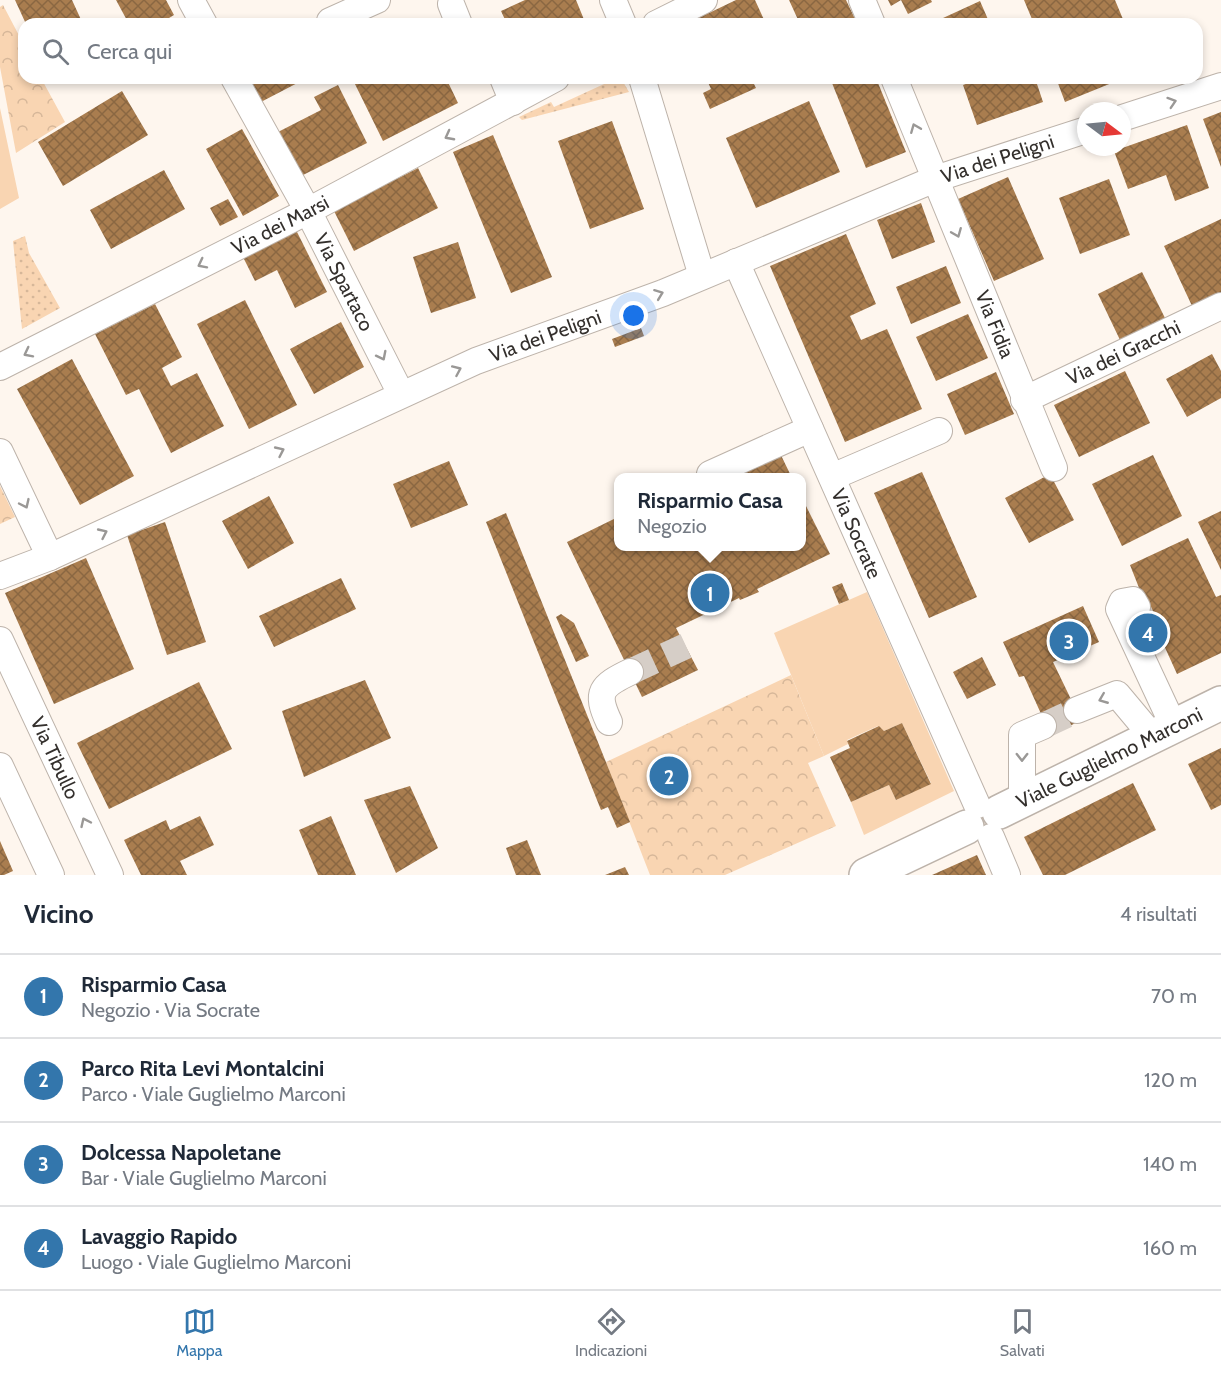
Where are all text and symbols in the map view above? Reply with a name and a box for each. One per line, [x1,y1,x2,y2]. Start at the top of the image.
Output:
search box [18,18,1203,84]
icon: search [39,35,72,68]
text: Cerca qui [87,38,172,65]
one-way arrow [1166,97,1176,109]
north arrow [1077,102,1131,156]
one-way arrow [910,124,922,135]
one-way arrow [445,129,456,140]
street label: Via dei Peligni [938,129,1057,188]
street label: Via dei Marsi [227,190,333,260]
one-way arrow [950,227,962,238]
street label: Via Spartaco [309,229,379,335]
one-way arrow [197,257,208,269]
street label: Via Fidia [970,287,1020,362]
one-way arrow [653,289,664,301]
your location [619,301,648,330]
street label: Via dei Peligni [486,305,604,367]
street label: Via dei Gracchi [1062,315,1184,390]
one-way arrow [23,346,34,357]
one-way arrow [375,350,386,361]
one-way arrow [451,365,462,377]
one-way arrow [273,446,284,458]
popup [614,473,806,551]
street label: Via Socrate [826,485,887,582]
text: Risparmio Casa [637,487,783,514]
one-way arrow [17,498,29,509]
text: Negozio [637,514,707,538]
one-way arrow [96,528,107,540]
pin: 1 [690,570,730,616]
pin: 4 [1128,610,1168,656]
pin: 3 [1050,618,1088,664]
one-way arrow [1099,692,1110,704]
street label: Viale Guglielmo Marconi [1012,702,1206,814]
street label: Via Tibullo [26,713,85,803]
one-way arrow [1016,752,1028,761]
pin: 2 [650,754,688,798]
one-way arrow [81,818,93,829]
text: Vicino [24,898,93,930]
text: 4 risultati [1120,902,1197,926]
text: Risparmio Casa [81,971,227,998]
text: 1 [40,984,47,1008]
text: 70 m [1151,984,1197,1008]
text: Negozio · Via Socrate [81,998,260,1022]
text: Parco Rita Levi Montalcini [81,1055,324,1082]
text: 2 [38,1068,49,1092]
text: 120 m [1144,1068,1197,1092]
text: Parco · Viale Guglielmo Marconi [81,1082,346,1106]
text: Dolcessa Napoletane [81,1139,281,1166]
text: 3 [38,1152,49,1176]
text: 140 m [1143,1152,1197,1176]
text: Bar · Viale Guglielmo Marconi [81,1166,327,1190]
text: Lavaggio Rapido [81,1223,237,1250]
text: 4 [37,1236,50,1260]
text: 160 m [1143,1236,1197,1260]
text: Luogo · Viale Guglielmo Marconi [81,1250,351,1274]
tab: Mappa [176,1305,222,1360]
tab: Indicazioni [575,1305,647,1360]
tab: Salvati [1000,1305,1045,1360]

